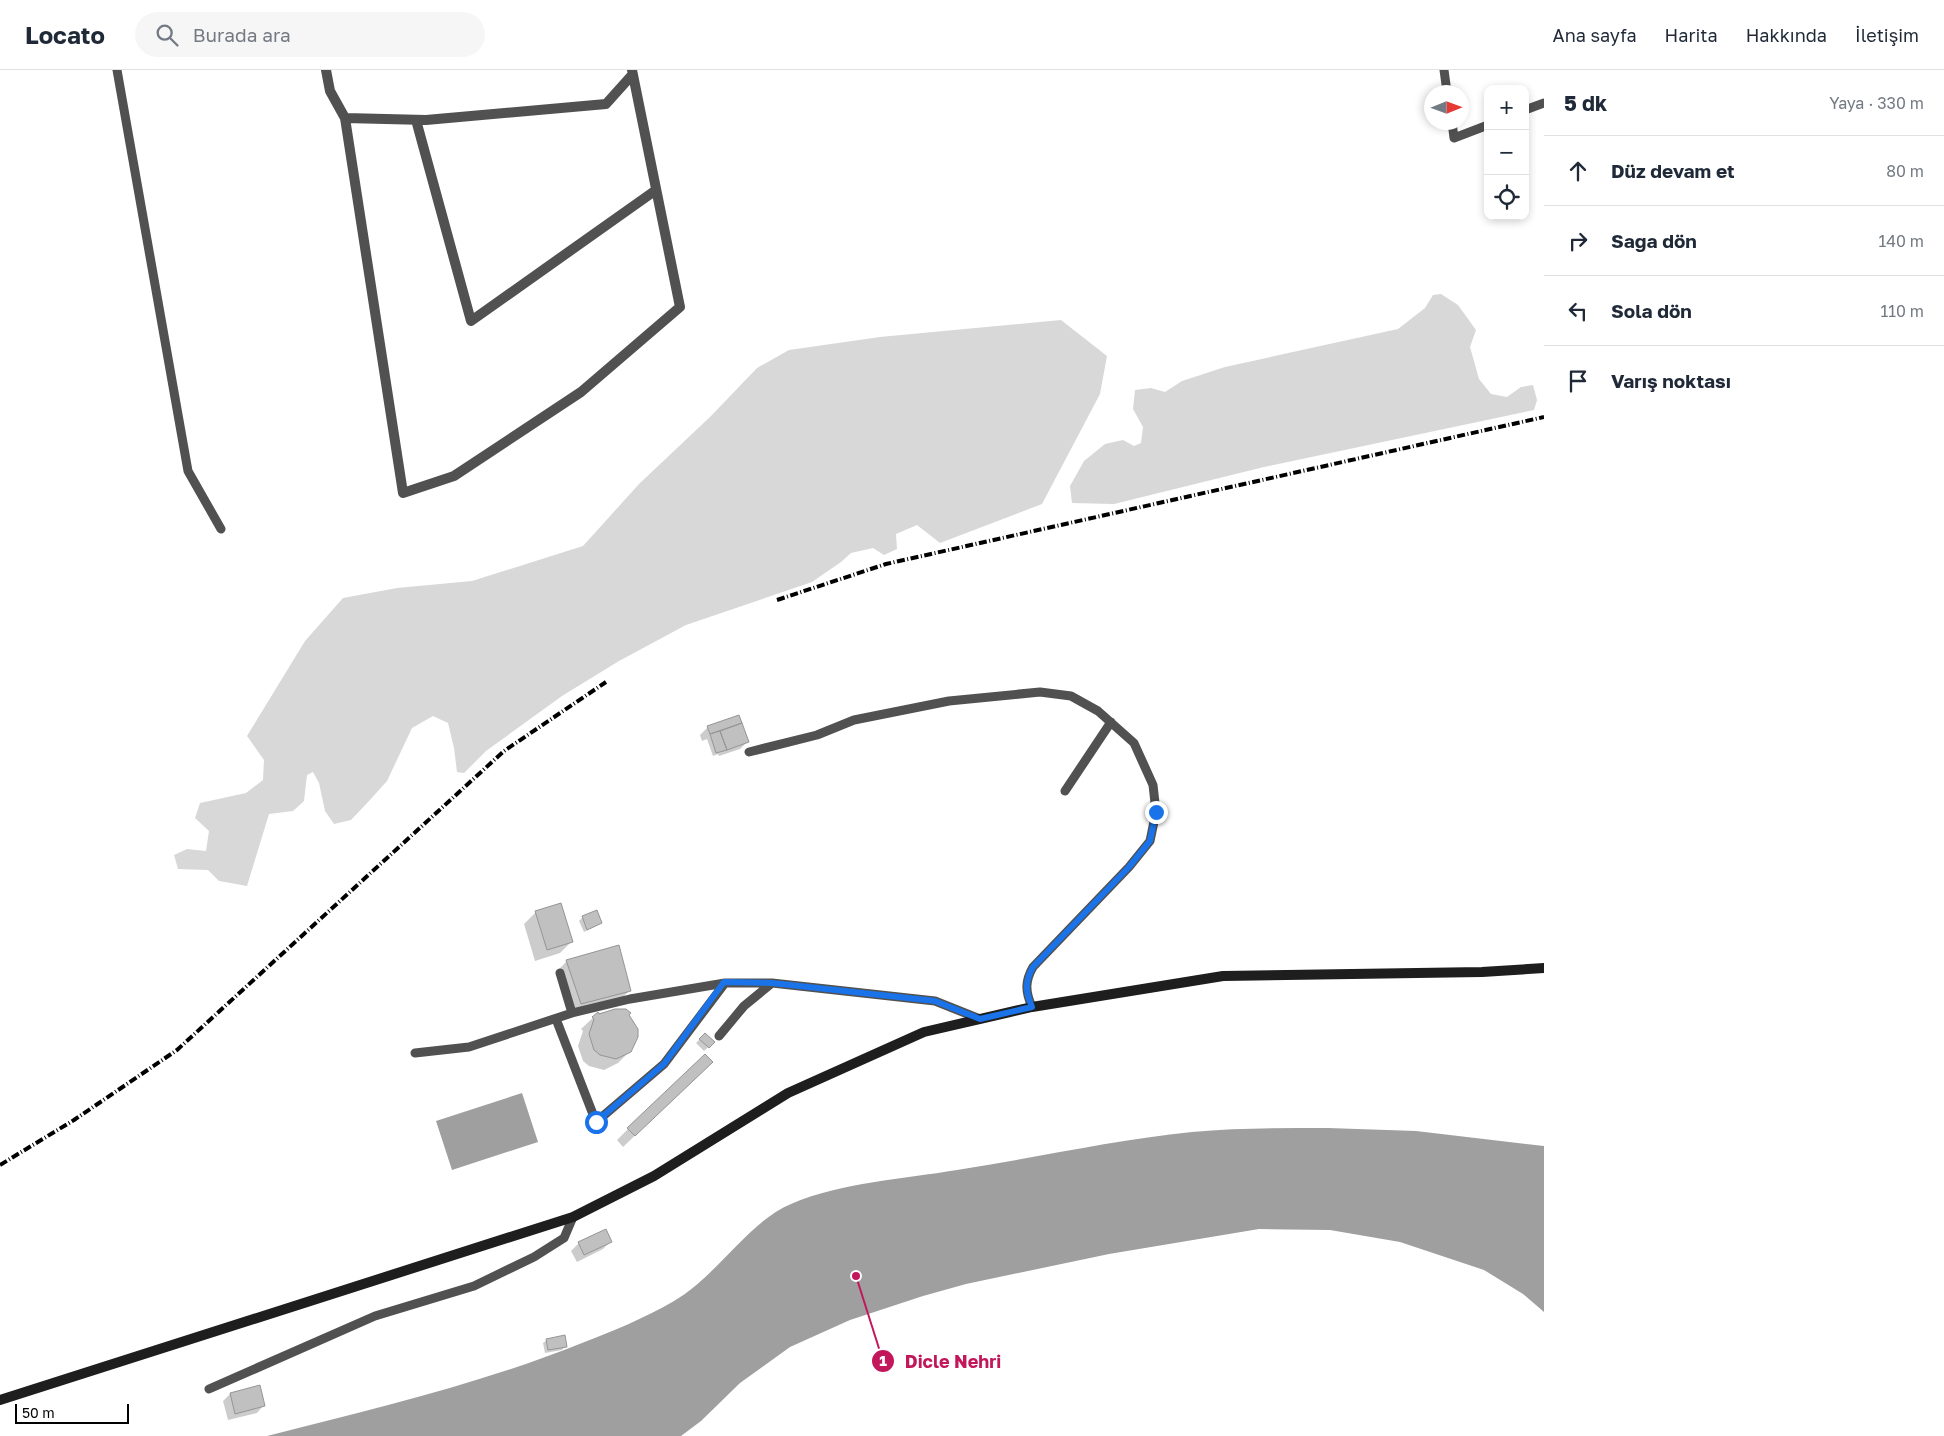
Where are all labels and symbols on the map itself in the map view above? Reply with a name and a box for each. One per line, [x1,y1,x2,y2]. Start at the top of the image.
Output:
north arrow [1424,85,1469,130]
route end [1145,801,1168,824]
route start [585,1111,608,1134]
callout: Dicle Nehri [870,1345,1011,1378]
text: Dicle Nehri [905,1350,1001,1372]
text: 1 [879,1351,887,1369]
scale bar [15,1401,129,1424]

